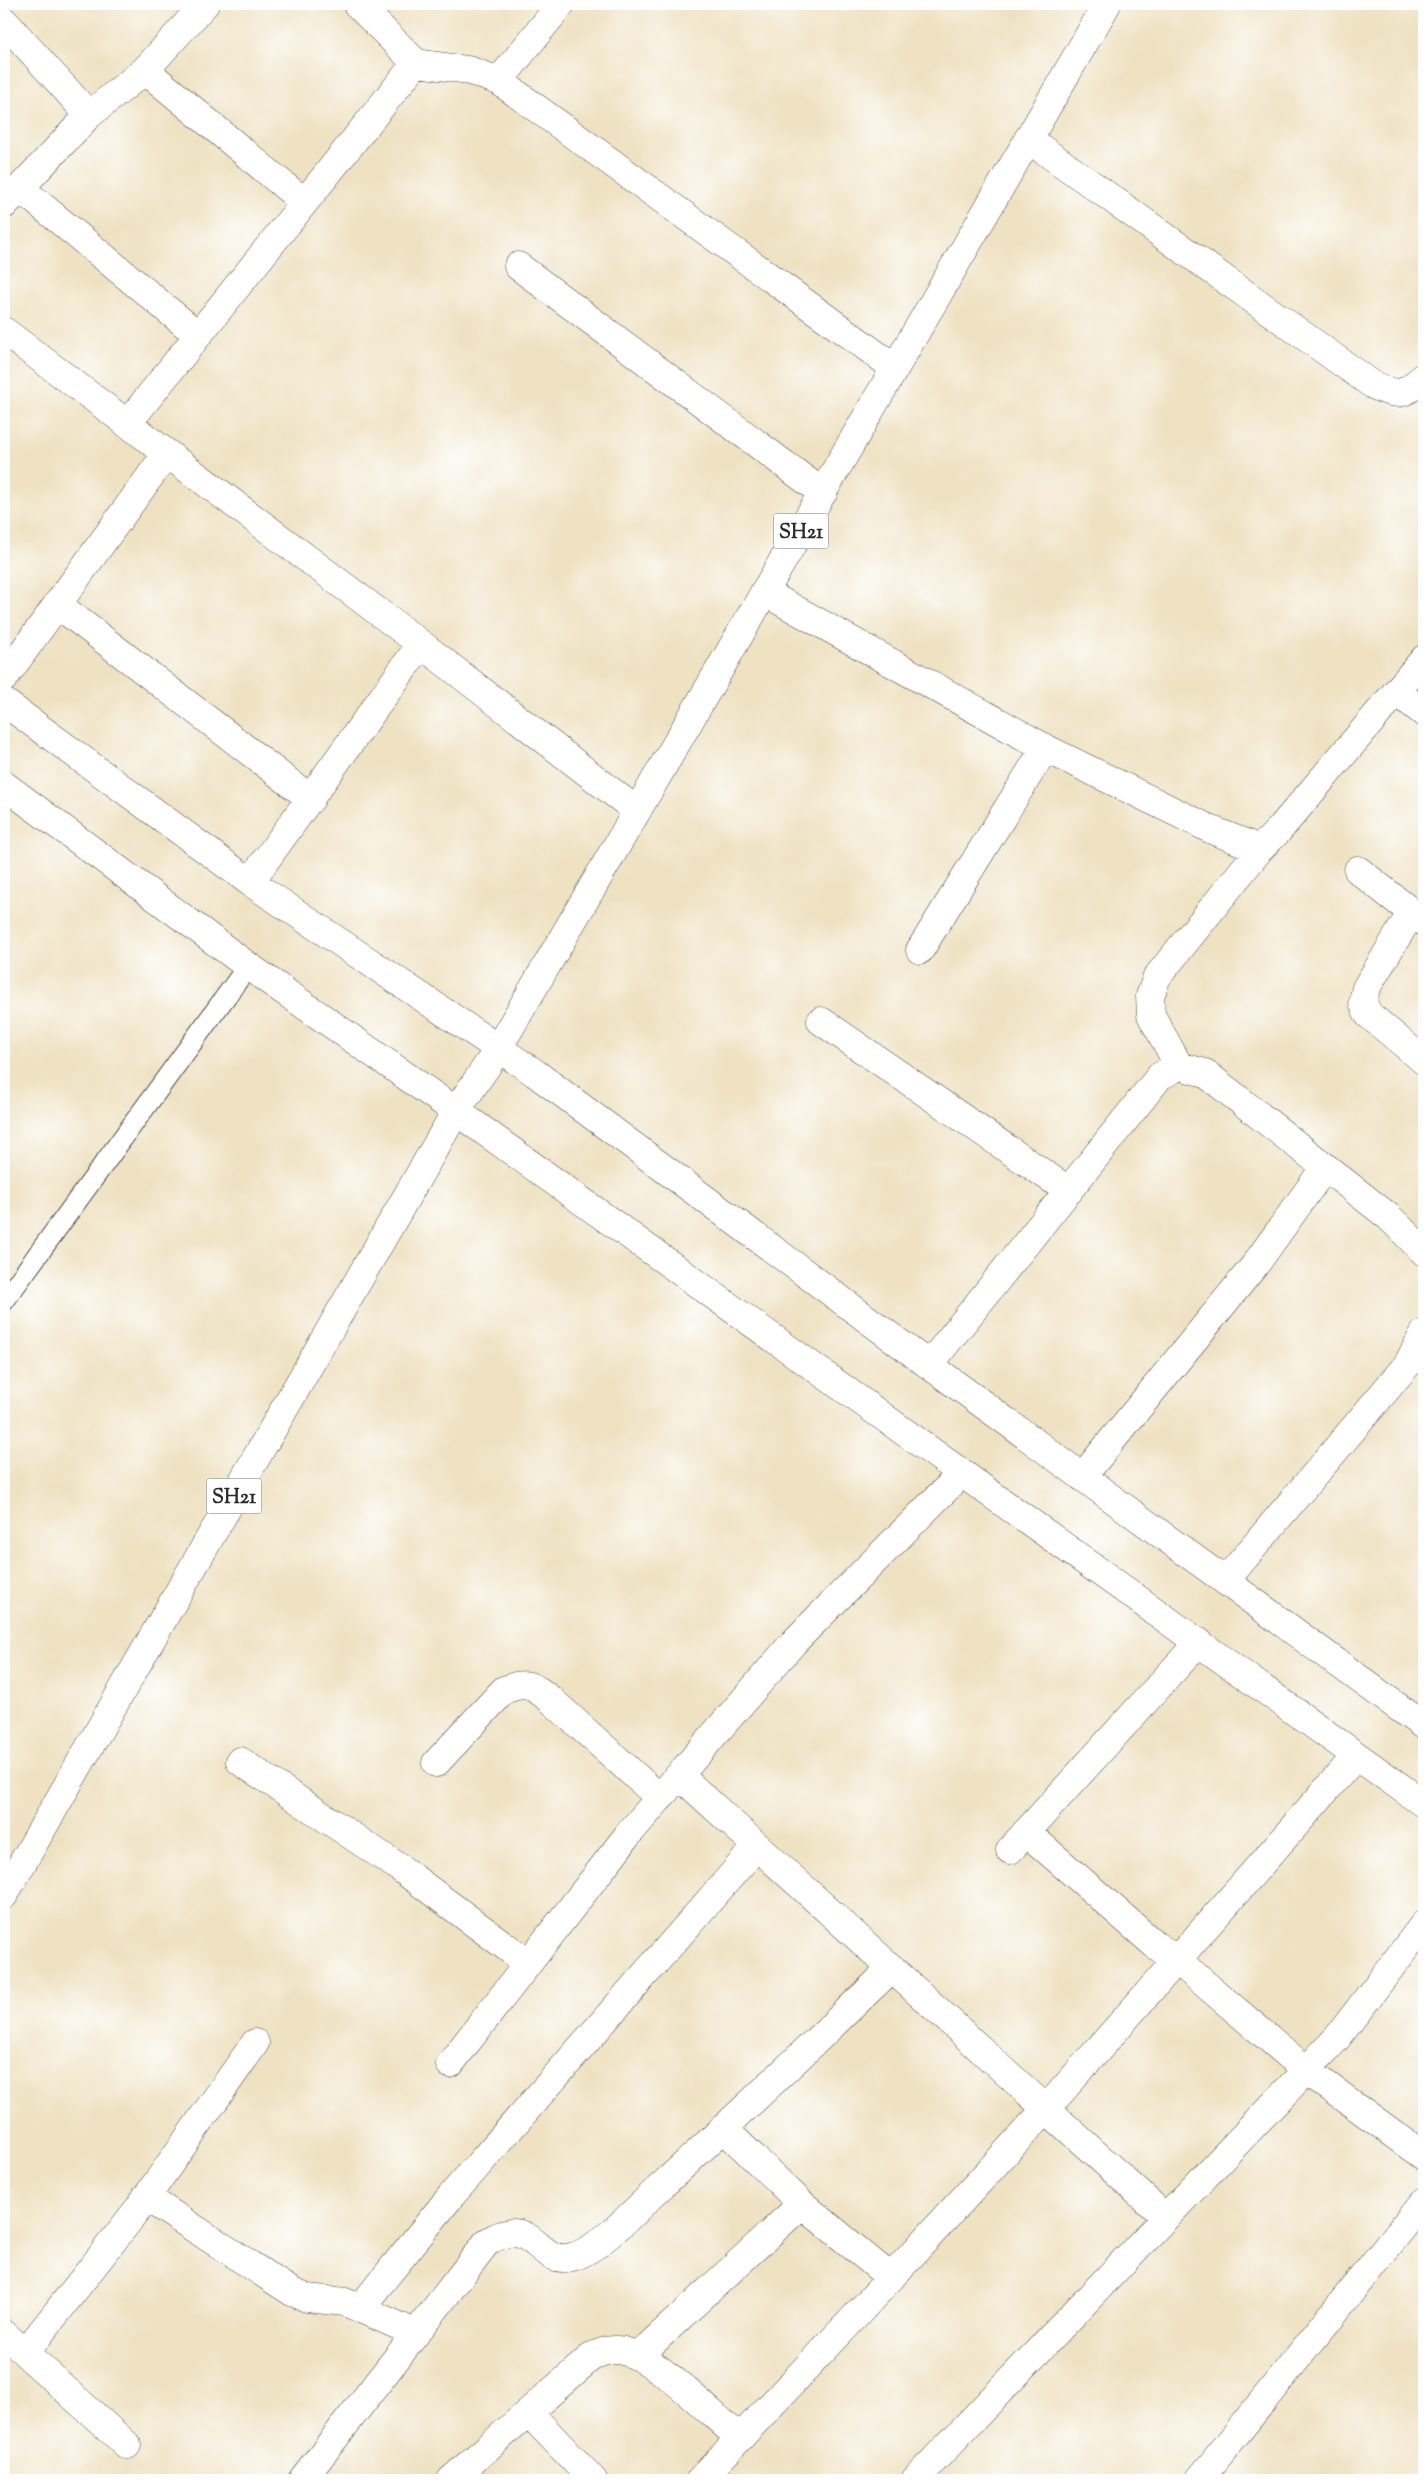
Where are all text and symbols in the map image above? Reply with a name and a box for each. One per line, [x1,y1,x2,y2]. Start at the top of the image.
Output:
road number: SH21 [774,514,828,548]
road number: SH21 [206,1478,262,1514]

